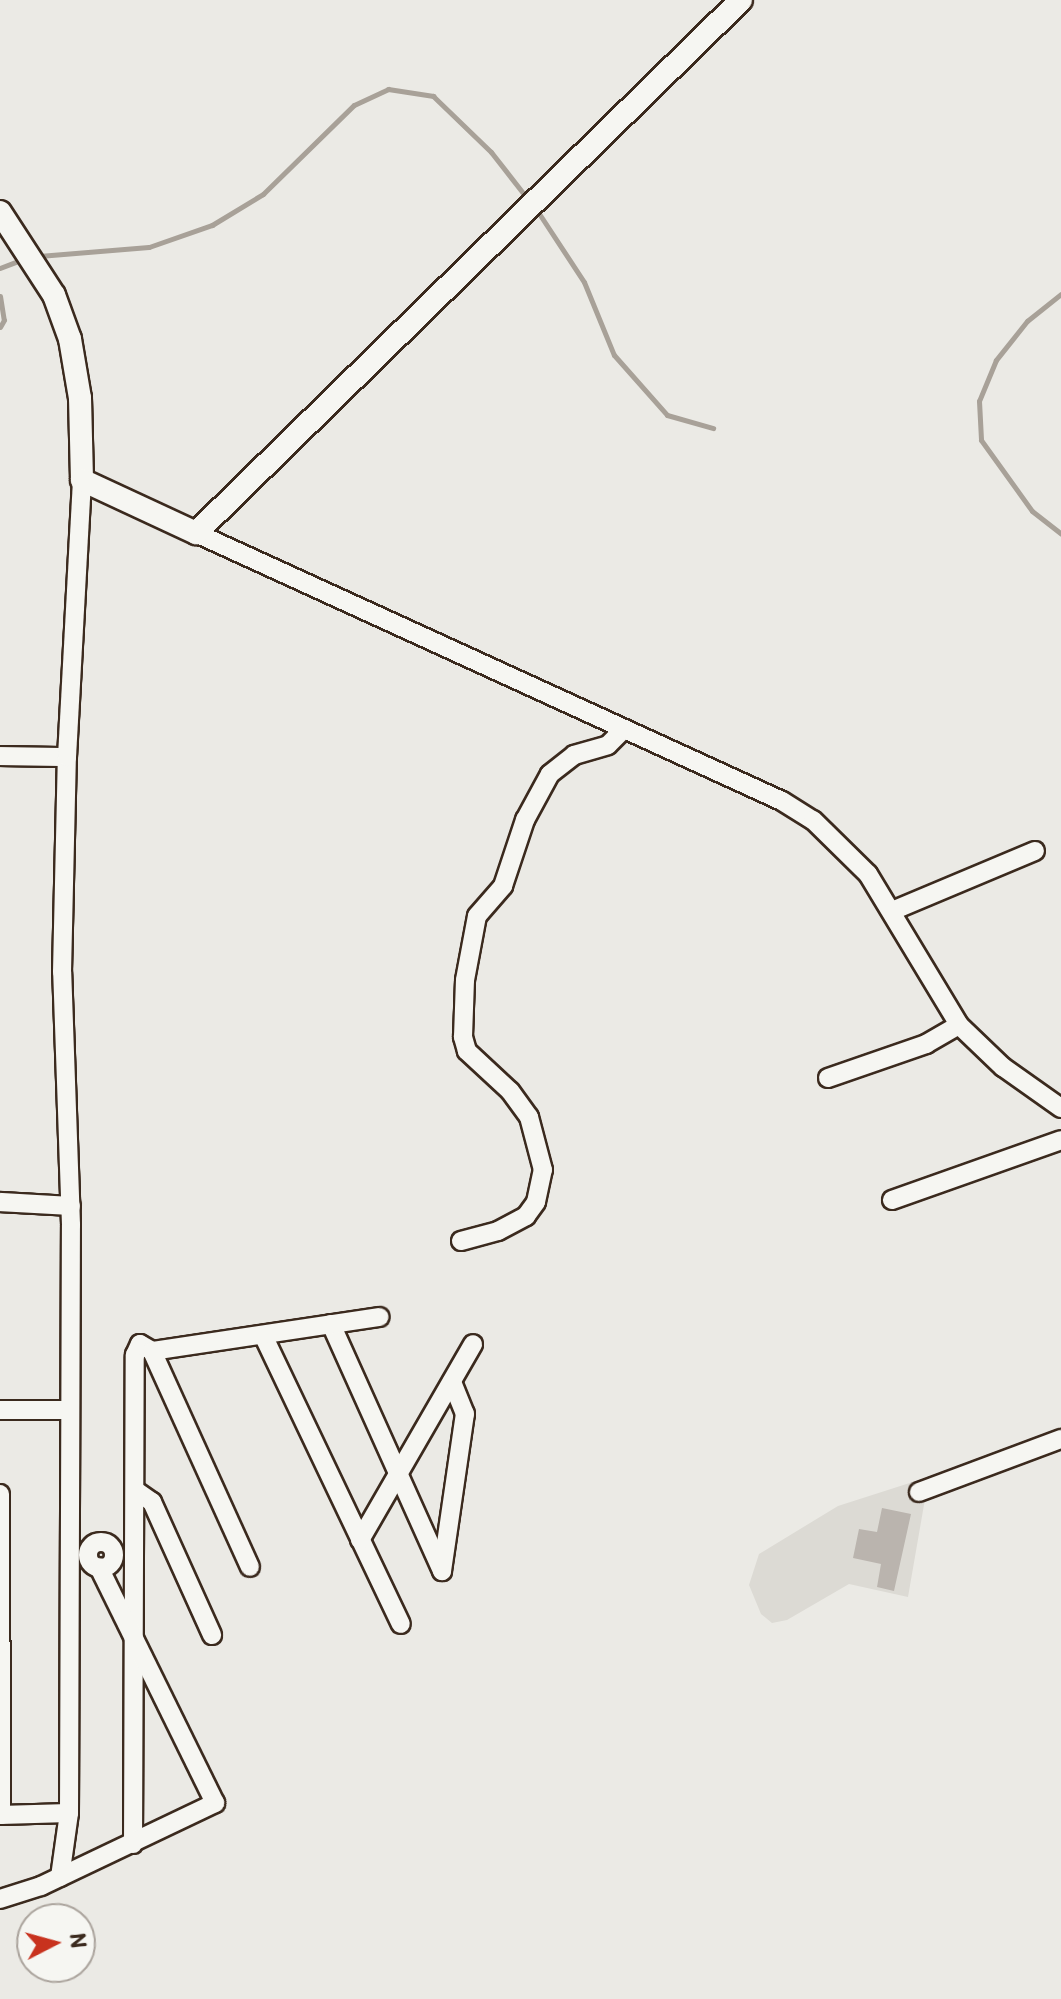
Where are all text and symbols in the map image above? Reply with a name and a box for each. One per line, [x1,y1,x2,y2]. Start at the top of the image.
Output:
north arrow [16,1903,96,1983]
text: N [64,1932,93,1949]

